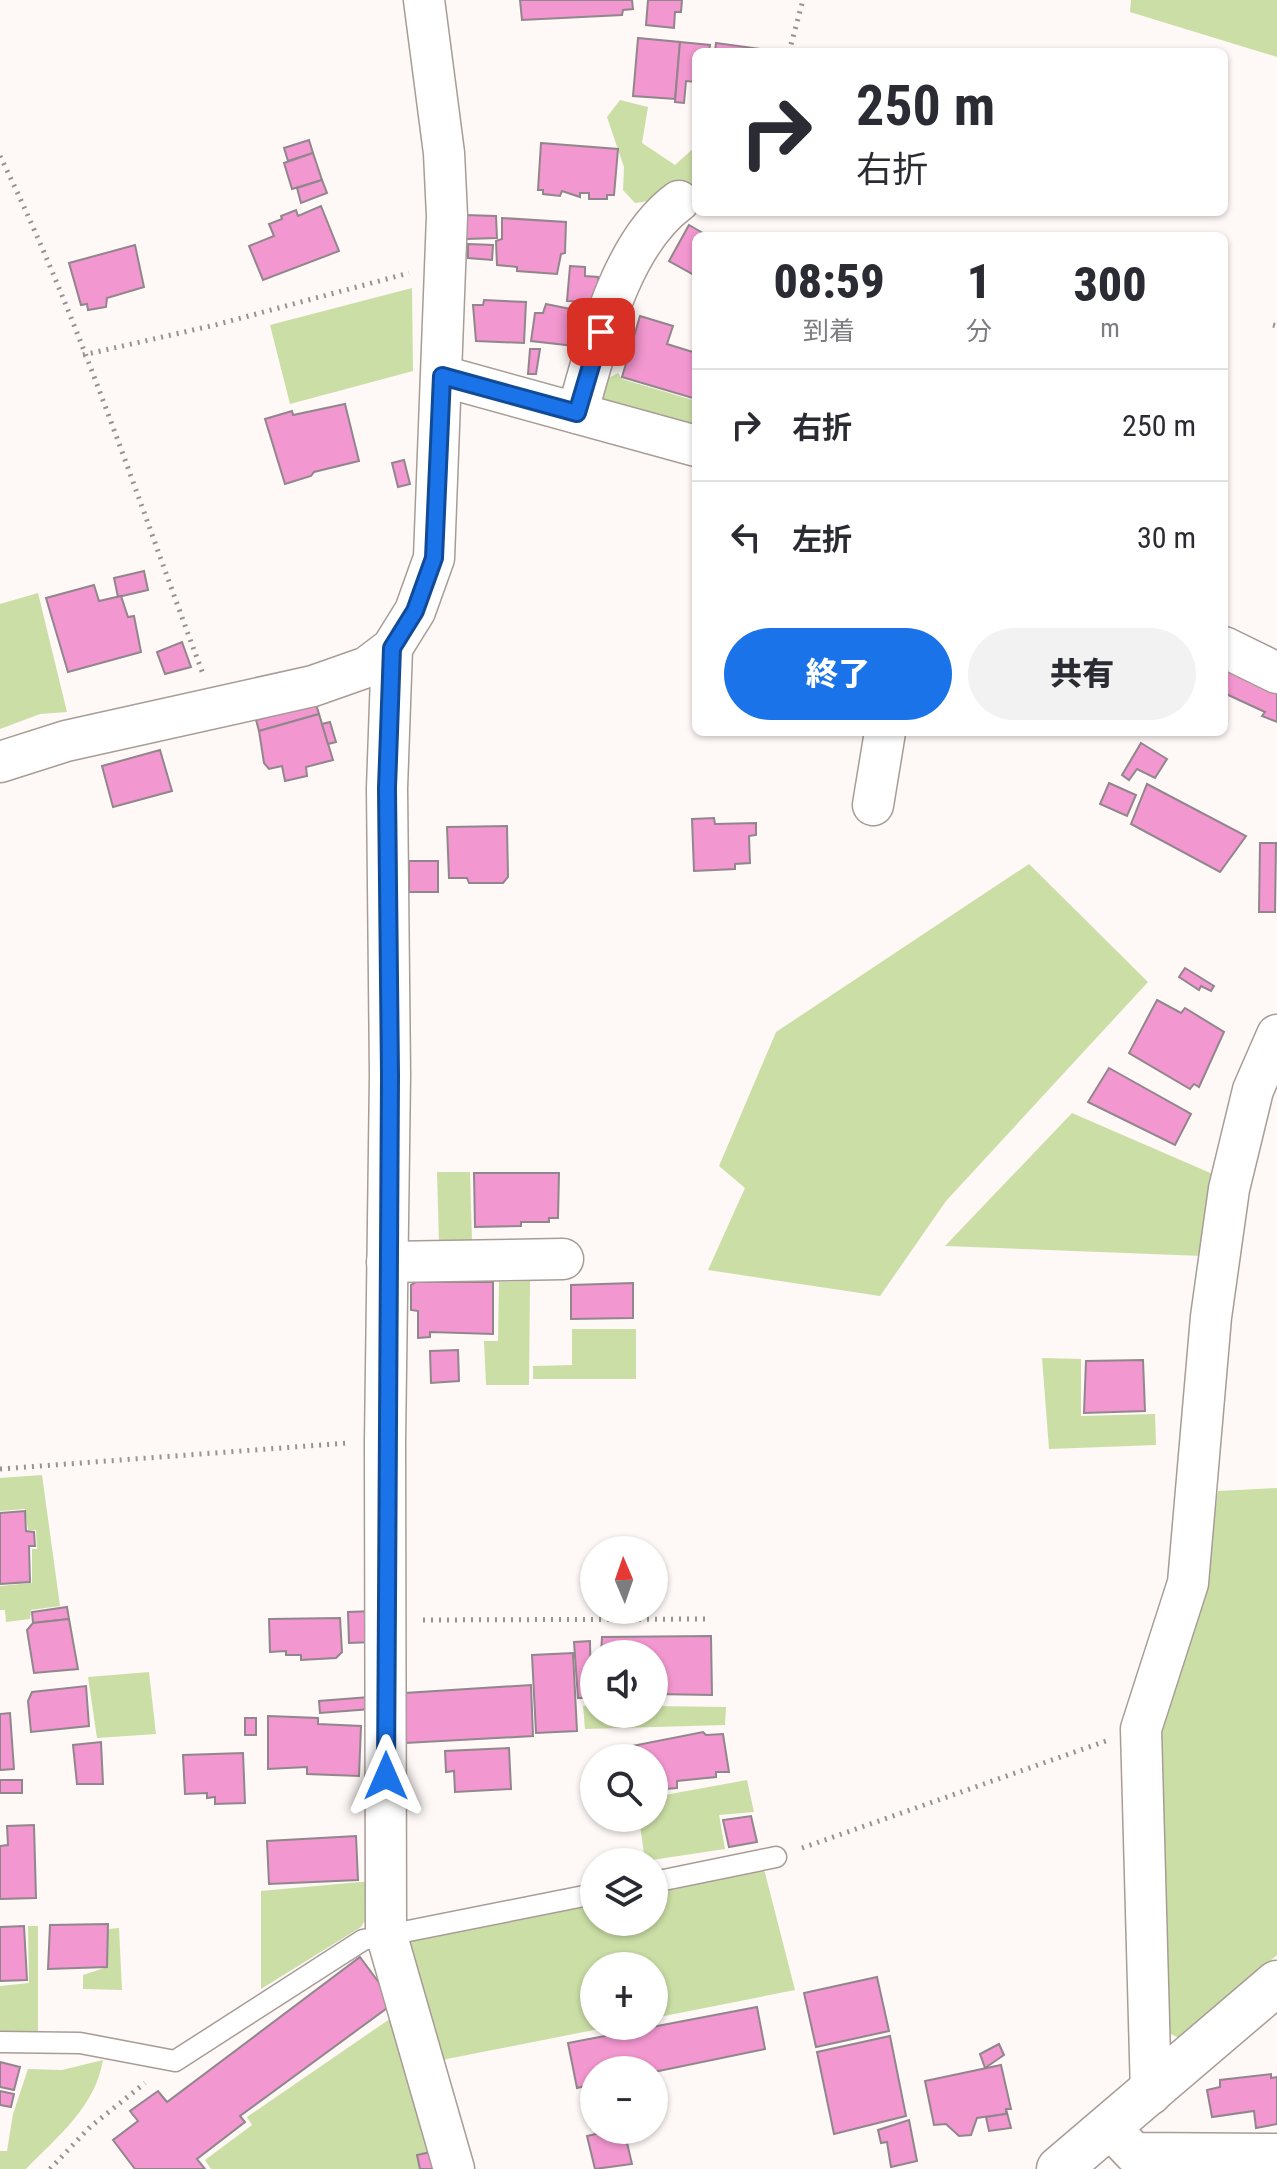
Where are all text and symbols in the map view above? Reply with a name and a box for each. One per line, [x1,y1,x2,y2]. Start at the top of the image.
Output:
text: 250 m [856,73,995,139]
icon: right [724,80,828,184]
text: 右折 [856,149,928,191]
text: 08:59 [773,253,885,310]
text: 1 [967,253,991,310]
text: 300 [1073,256,1147,313]
pin [567,298,635,366]
icon: arrive [579,310,623,354]
text: m [1100,313,1120,343]
text: 到着 [803,316,855,346]
text: 分 [966,316,992,346]
icon: right [724,403,768,447]
text: 250 m [1122,408,1196,443]
text: 右折 [792,410,852,445]
icon: left [724,515,768,559]
text: 30 m [1137,520,1196,555]
text: 左折 [792,522,852,557]
button: 終了 [724,628,952,720]
button: 共有 [968,628,1196,720]
north arrow [580,1536,668,1624]
map controls [580,1536,668,2144]
button: sound [580,1640,668,1728]
position arrow [344,1734,428,1818]
button: search [580,1744,668,1832]
button: layers [580,1848,668,1936]
button: + [580,1952,668,2040]
button: − [580,2056,668,2144]

